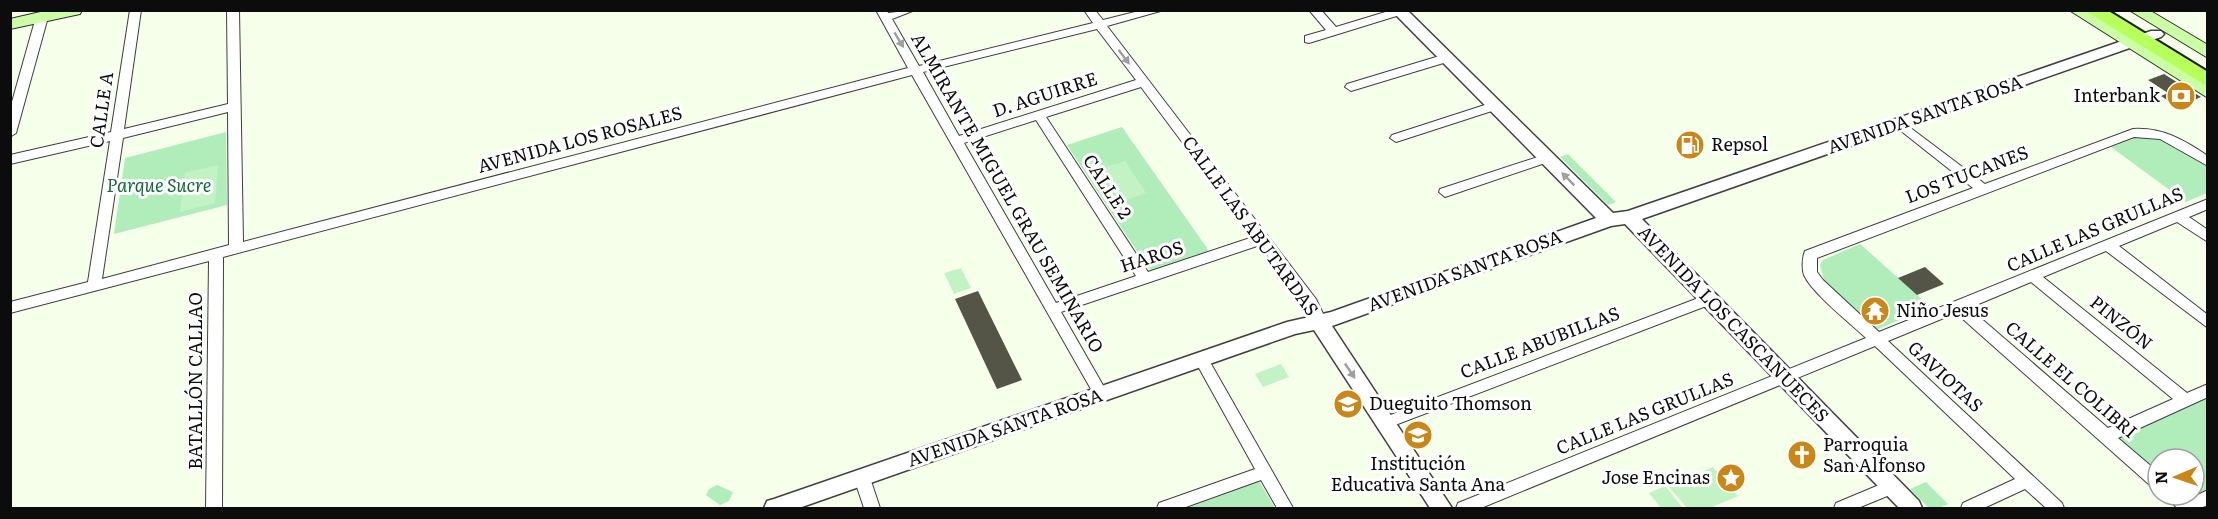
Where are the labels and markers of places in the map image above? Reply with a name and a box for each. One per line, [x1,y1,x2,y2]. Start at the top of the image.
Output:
bank icon: Interbank [2165,80,2197,112]
place label: Interbank [2073,81,2161,108]
fuel station icon: Repsol [1674,129,1706,161]
place label: Repsol [1711,130,1768,157]
temple icon: Niño Jesus [1859,295,1891,327]
place label: Niño Jesus [1896,296,1988,323]
school or university icon: Dueguito Thomson [1332,388,1364,420]
place label: Dueguito Thomson [1369,389,1532,416]
school or university icon: Institución Educativa Santa Ana [1402,419,1434,451]
place label: Parroquia San Alfonso [1823,430,1925,478]
church icon: Parroquia San Alfonso [1786,439,1818,471]
place label: Institución Educativa Santa Ana [1331,449,1506,497]
place icon: Jose Encinas [1715,462,1747,494]
place label: Jose Encinas [1602,463,1710,490]

